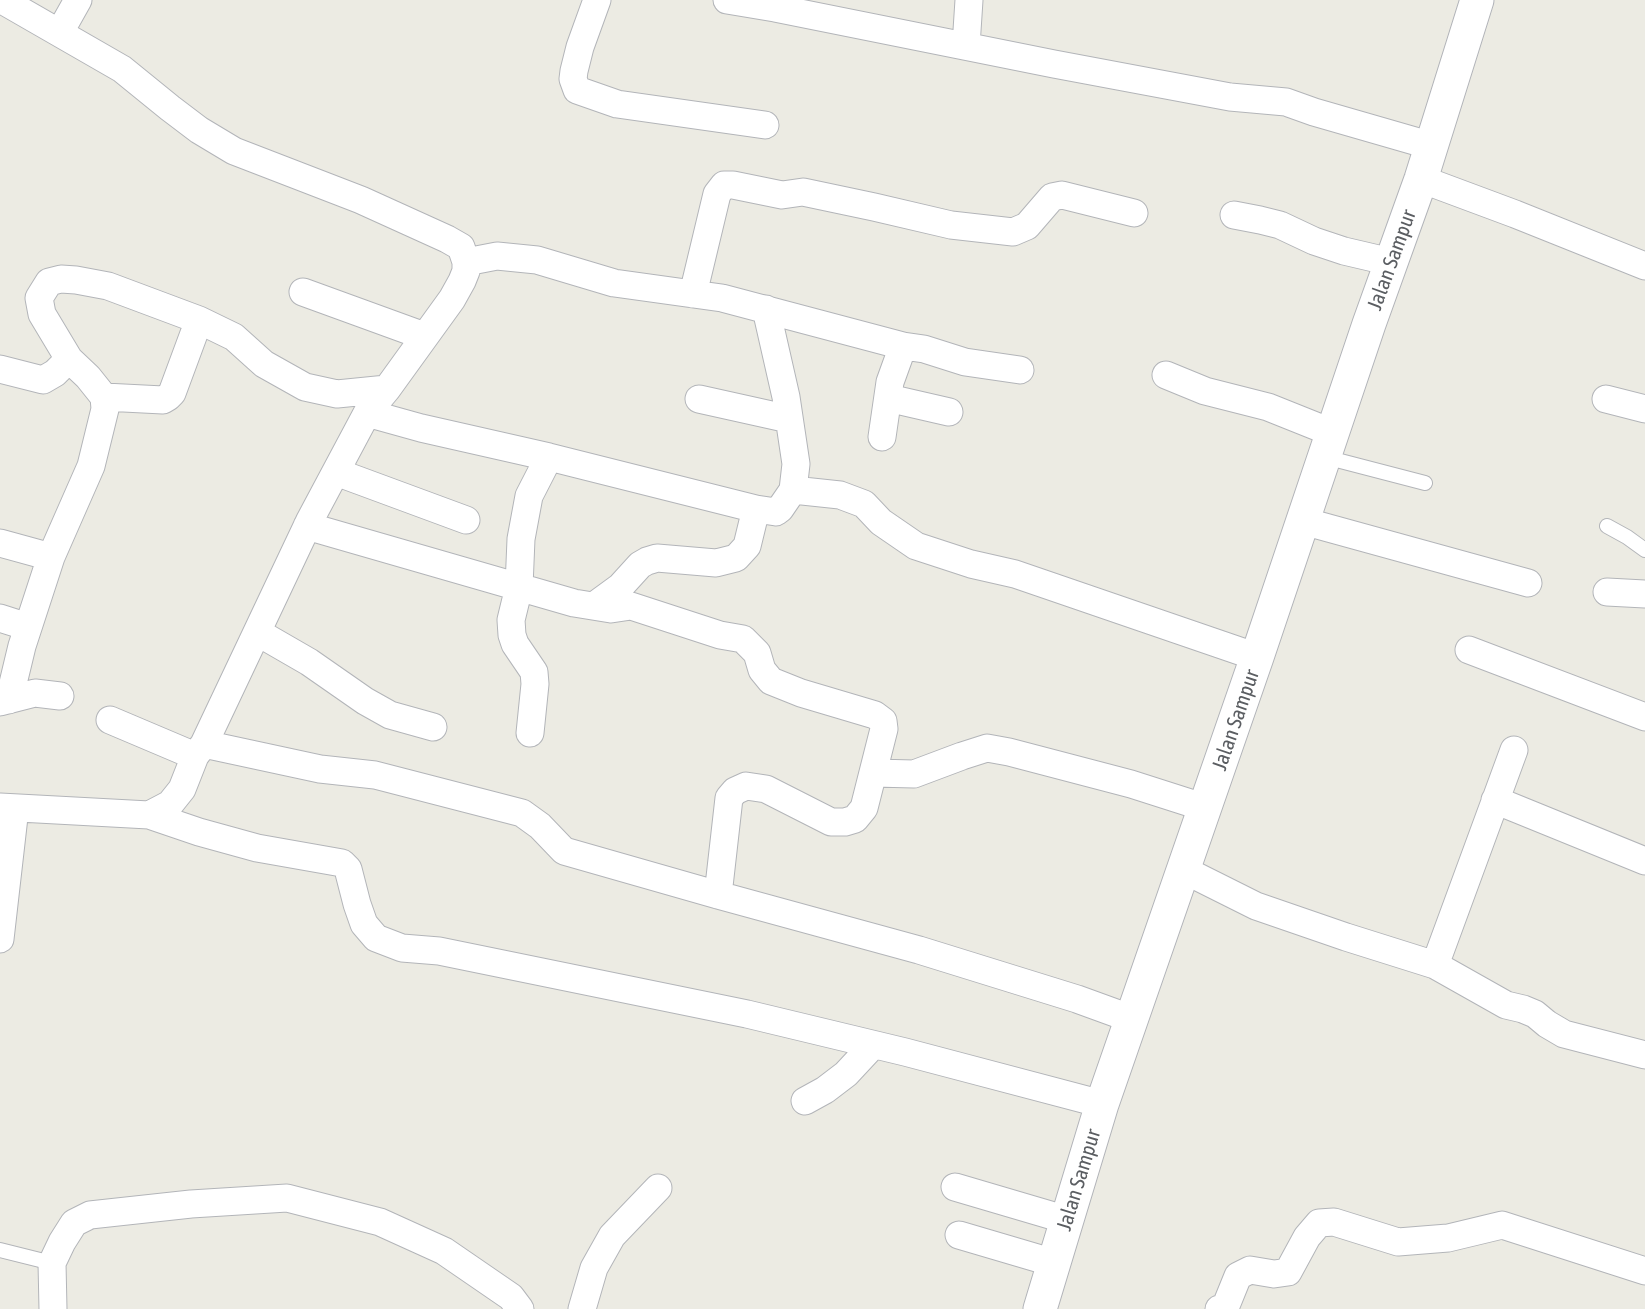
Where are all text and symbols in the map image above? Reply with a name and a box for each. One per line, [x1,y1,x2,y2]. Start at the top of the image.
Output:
street label: Jalan Sampur [1362,206,1422,314]
street label: Jalan Sampur [1207,666,1265,774]
street label: Jalan Sampur [1052,1126,1106,1234]

